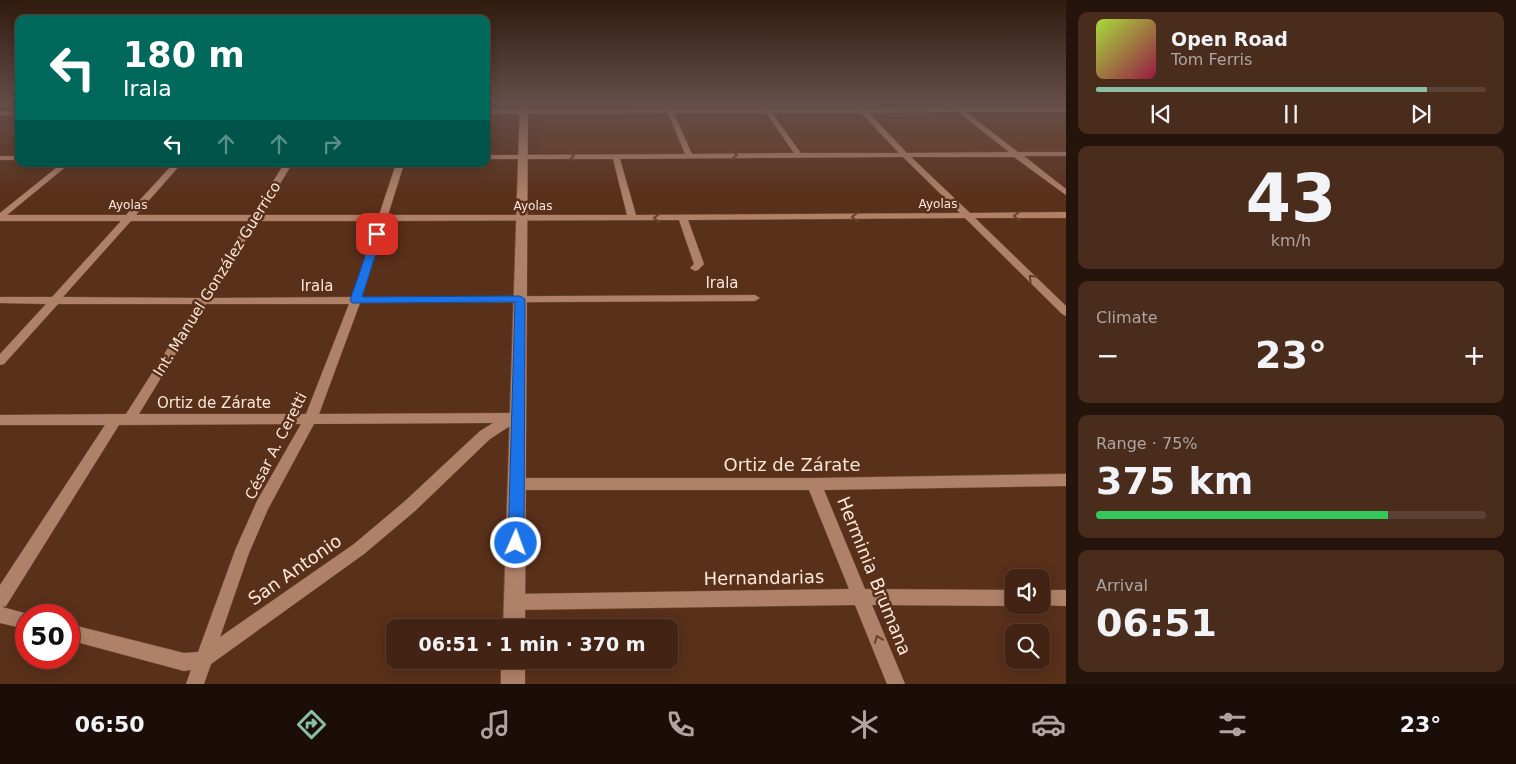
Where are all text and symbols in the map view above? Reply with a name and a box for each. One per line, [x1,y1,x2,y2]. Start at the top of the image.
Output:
text: Open Road [1171,28,1288,50]
icon: left [40,35,105,100]
text: 180 m [123,35,245,75]
text: Tom Ferris [1171,50,1252,69]
text: Irala [123,76,172,101]
icon: previous [1147,100,1175,128]
icon: pause [1277,100,1305,128]
icon: next [1407,100,1435,128]
icon: left [159,130,187,158]
icon: ahead [212,130,240,158]
icon: ahead [265,130,293,158]
icon: right [318,130,346,158]
one-way arrow [730,150,738,160]
one-way arrow [568,151,576,161]
text: 43 [1246,161,1336,236]
street label: Int. Manuel González Guerrico [149,178,285,380]
street label: Ayolas [919,197,957,211]
street label: Ayolas [109,198,147,212]
street label: Ayolas [514,199,552,213]
one-way arrow [1013,211,1021,221]
one-way arrow [851,212,858,222]
pin [356,213,398,255]
one-way arrow [653,213,661,223]
icon: arrive [363,220,391,248]
text: km/h [1271,231,1311,250]
street label: Irala [705,274,739,292]
one-way arrow [1028,275,1037,284]
street label: Irala [300,277,334,295]
text: Climate [1096,308,1158,327]
text: 23° [1255,333,1327,377]
text: − [1096,339,1119,372]
text: + [1463,339,1486,372]
street label: César A. Ceretti [241,389,311,503]
street label: Ortiz de Zárate [157,394,271,412]
text: Range · 75% [1096,434,1198,453]
street label: Ortiz de Zárate [724,454,860,475]
text: 375 km [1096,459,1253,503]
street label: Herminia Brumana [833,493,916,658]
position arrow [489,516,541,568]
street label: San Antonio [244,530,345,609]
street label: Hernandarias [703,566,825,589]
map controls [1005,569,1050,669]
button: sound [1005,569,1050,614]
text: Arrival [1096,576,1148,595]
text: 06:51 [1096,601,1217,645]
speed limit sign: 50 [15,604,80,669]
button: search [1005,624,1050,669]
text: 06:51 · 1 min · 370 m [418,633,646,655]
one-way arrow [874,635,884,644]
icon: directions [294,707,329,742]
icon: music [478,707,513,742]
icon: phone [663,707,698,742]
icon: climate [847,707,882,742]
icon: car [1031,707,1066,742]
icon: filters [1215,707,1250,742]
text: 06:50 [75,712,145,737]
text: 23° [1400,712,1441,737]

